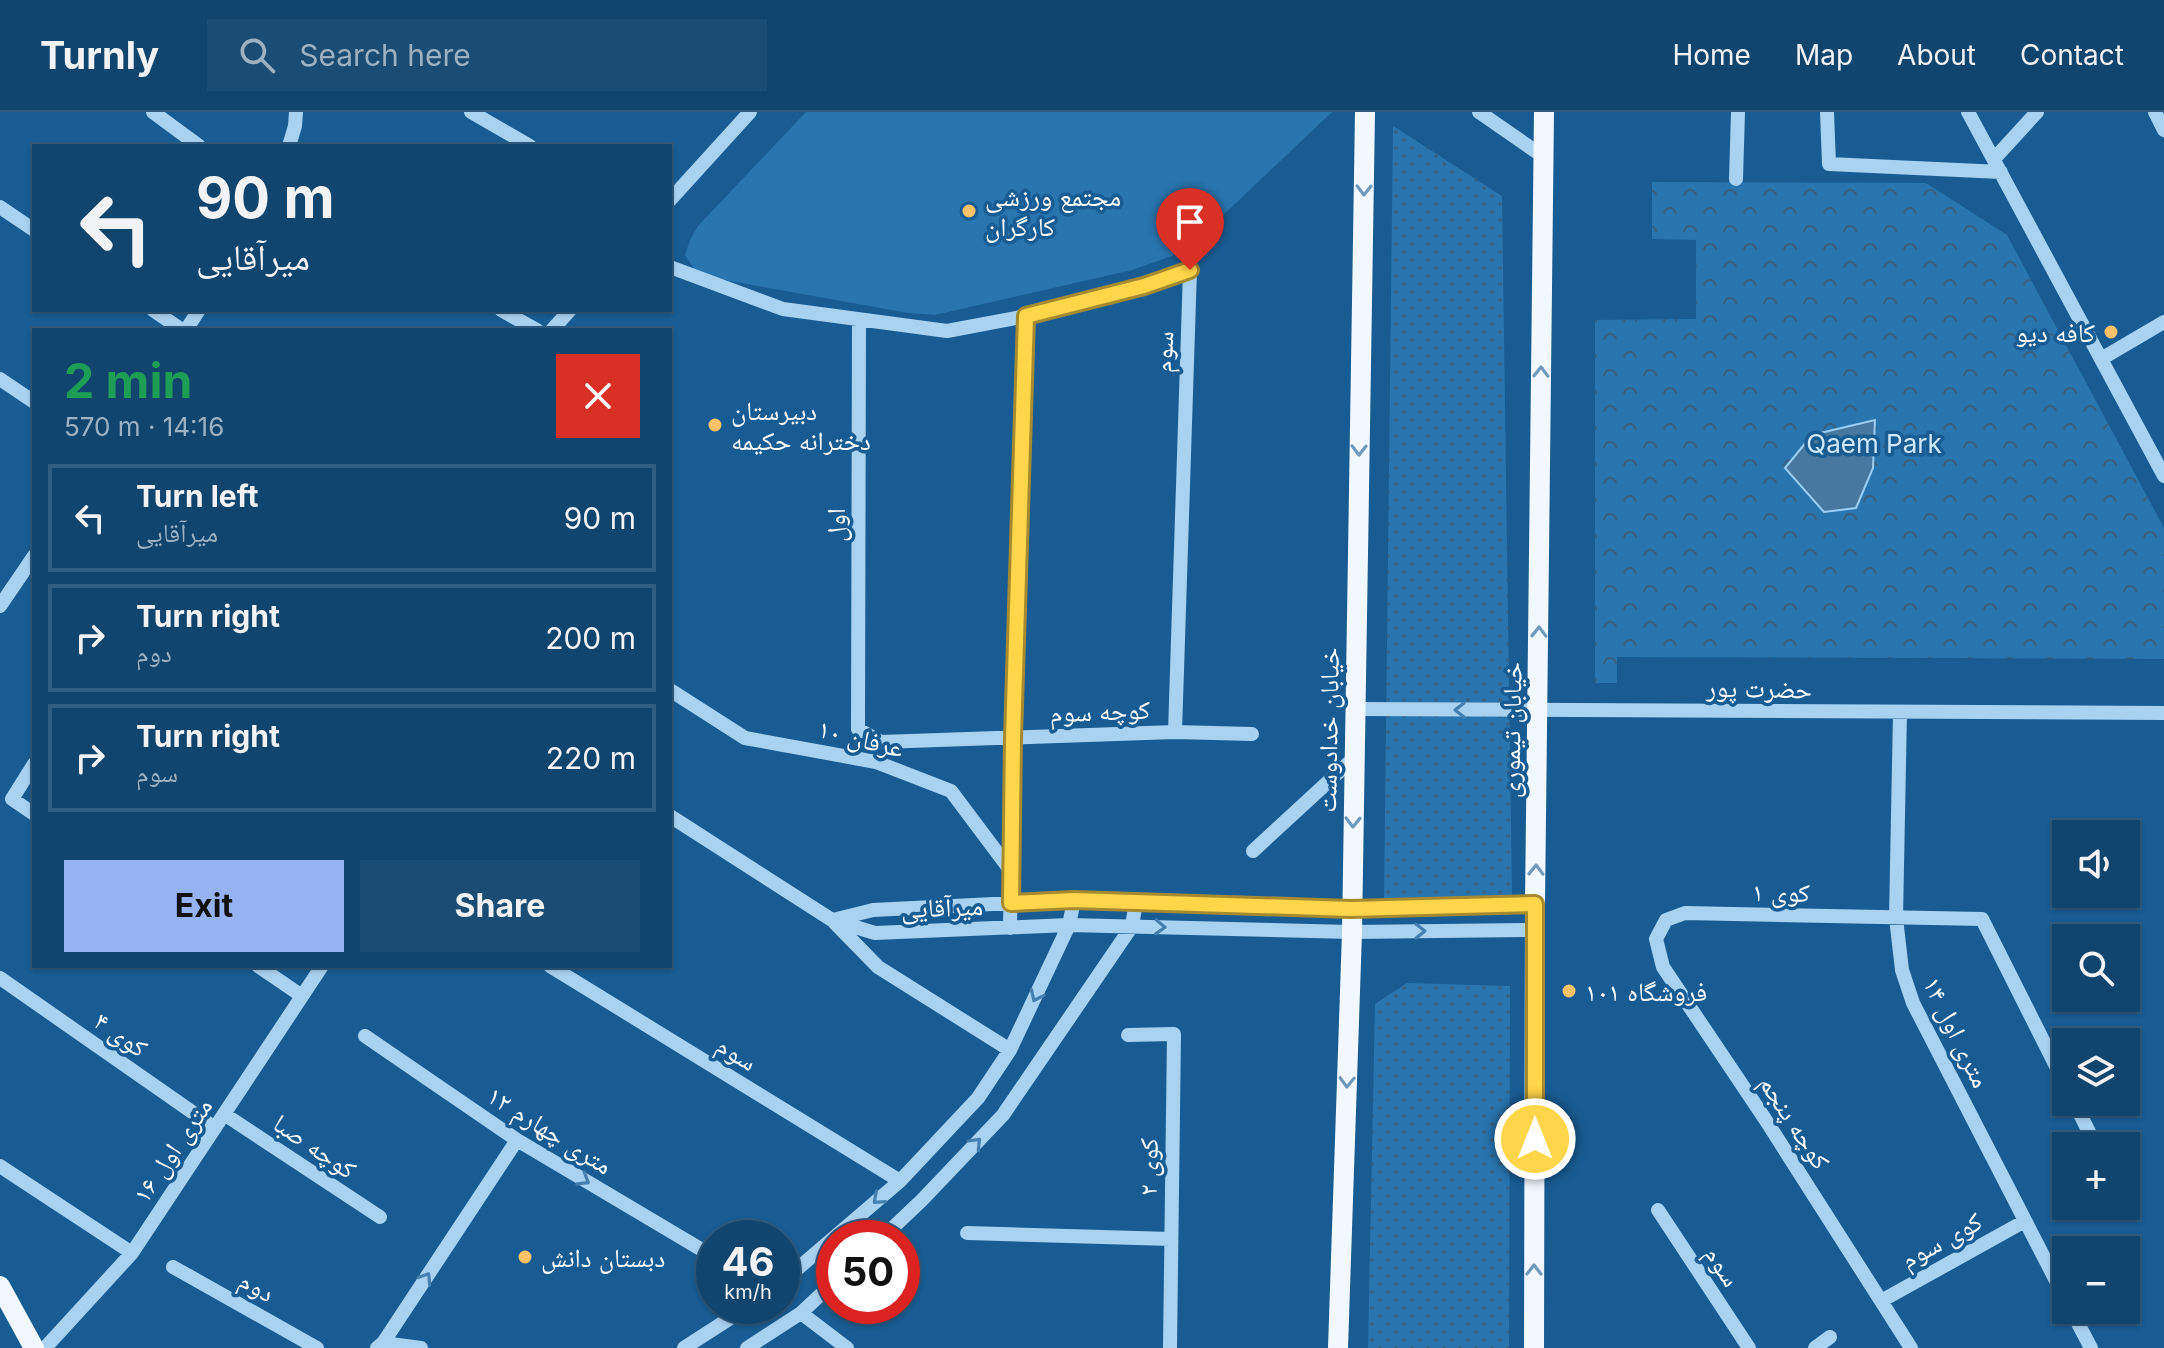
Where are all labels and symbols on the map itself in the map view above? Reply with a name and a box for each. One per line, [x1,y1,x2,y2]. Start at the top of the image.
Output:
place label: مجتمع ورزشی کارگران [985,181,1121,243]
one-way arrow [1355,184,1372,197]
pin [1156,188,1224,270]
marker: مجتمع ورزشی کارگران [960,202,978,220]
place label: کافه دیو [2016,317,2095,348]
marker: کافه دیو [2102,323,2120,341]
street label: سوم [1147,330,1182,374]
one-way arrow [1533,365,1550,378]
place label: دبیرستان دخترانه حکیمه [731,395,871,456]
marker: دبیرستان دخترانه حکیمه [706,416,724,434]
park label: Qaem Park [1806,428,1942,459]
one-way arrow [1350,444,1368,457]
street label: اول [820,508,852,542]
one-way arrow [1530,625,1547,638]
street label: خیابان خدادوست [1311,647,1346,813]
street label: خیابان تیموری [1494,662,1529,798]
street label: حضرت پور [1705,672,1812,706]
street label: کوچه سوم [1049,694,1151,731]
one-way arrow [1453,701,1466,718]
street label: عرفان ۱۰ [815,712,907,765]
one-way arrow [1344,816,1362,829]
one-way arrow [1527,863,1545,876]
street label: کوی ۱ [1752,876,1810,909]
street label: میرآقایی [900,890,984,925]
one-way arrow [1154,918,1167,935]
one-way arrow [1414,923,1427,940]
street label: ۱۴ متری اول [1916,971,1997,1093]
place label: فروشگاه ۱۰۱ [1585,976,1707,1007]
marker: فروشگاه ۱۰۱ [1560,982,1578,1000]
one-way arrow [1030,987,1046,1002]
street label: کوی ۴ [88,1005,154,1064]
street label: سوم [709,1029,763,1080]
street label: کوچه پنجم [1751,1069,1837,1176]
one-way arrow [1338,1076,1355,1089]
street label: ۱۲ متری چهارم [480,1079,618,1183]
street label: ۱۶ متری اول [126,1092,219,1209]
position arrow [1493,1097,1577,1181]
street label: کوچه صبا [267,1107,362,1186]
one-way arrow [967,1138,982,1152]
street label: کوی ۲ [1132,1138,1165,1196]
one-way arrow [575,1170,590,1186]
one-way arrow [873,1189,888,1204]
street label: کوی سوم [1895,1205,1989,1278]
speed limit sign: 50 [816,1220,920,1324]
street label: سوم [1696,1240,1747,1294]
place label: دبستان دانش [541,1242,665,1274]
marker: دبستان دانش [516,1248,534,1266]
one-way arrow [1526,1263,1543,1276]
street label: دوم [232,1264,280,1311]
one-way arrow [416,1273,431,1287]

